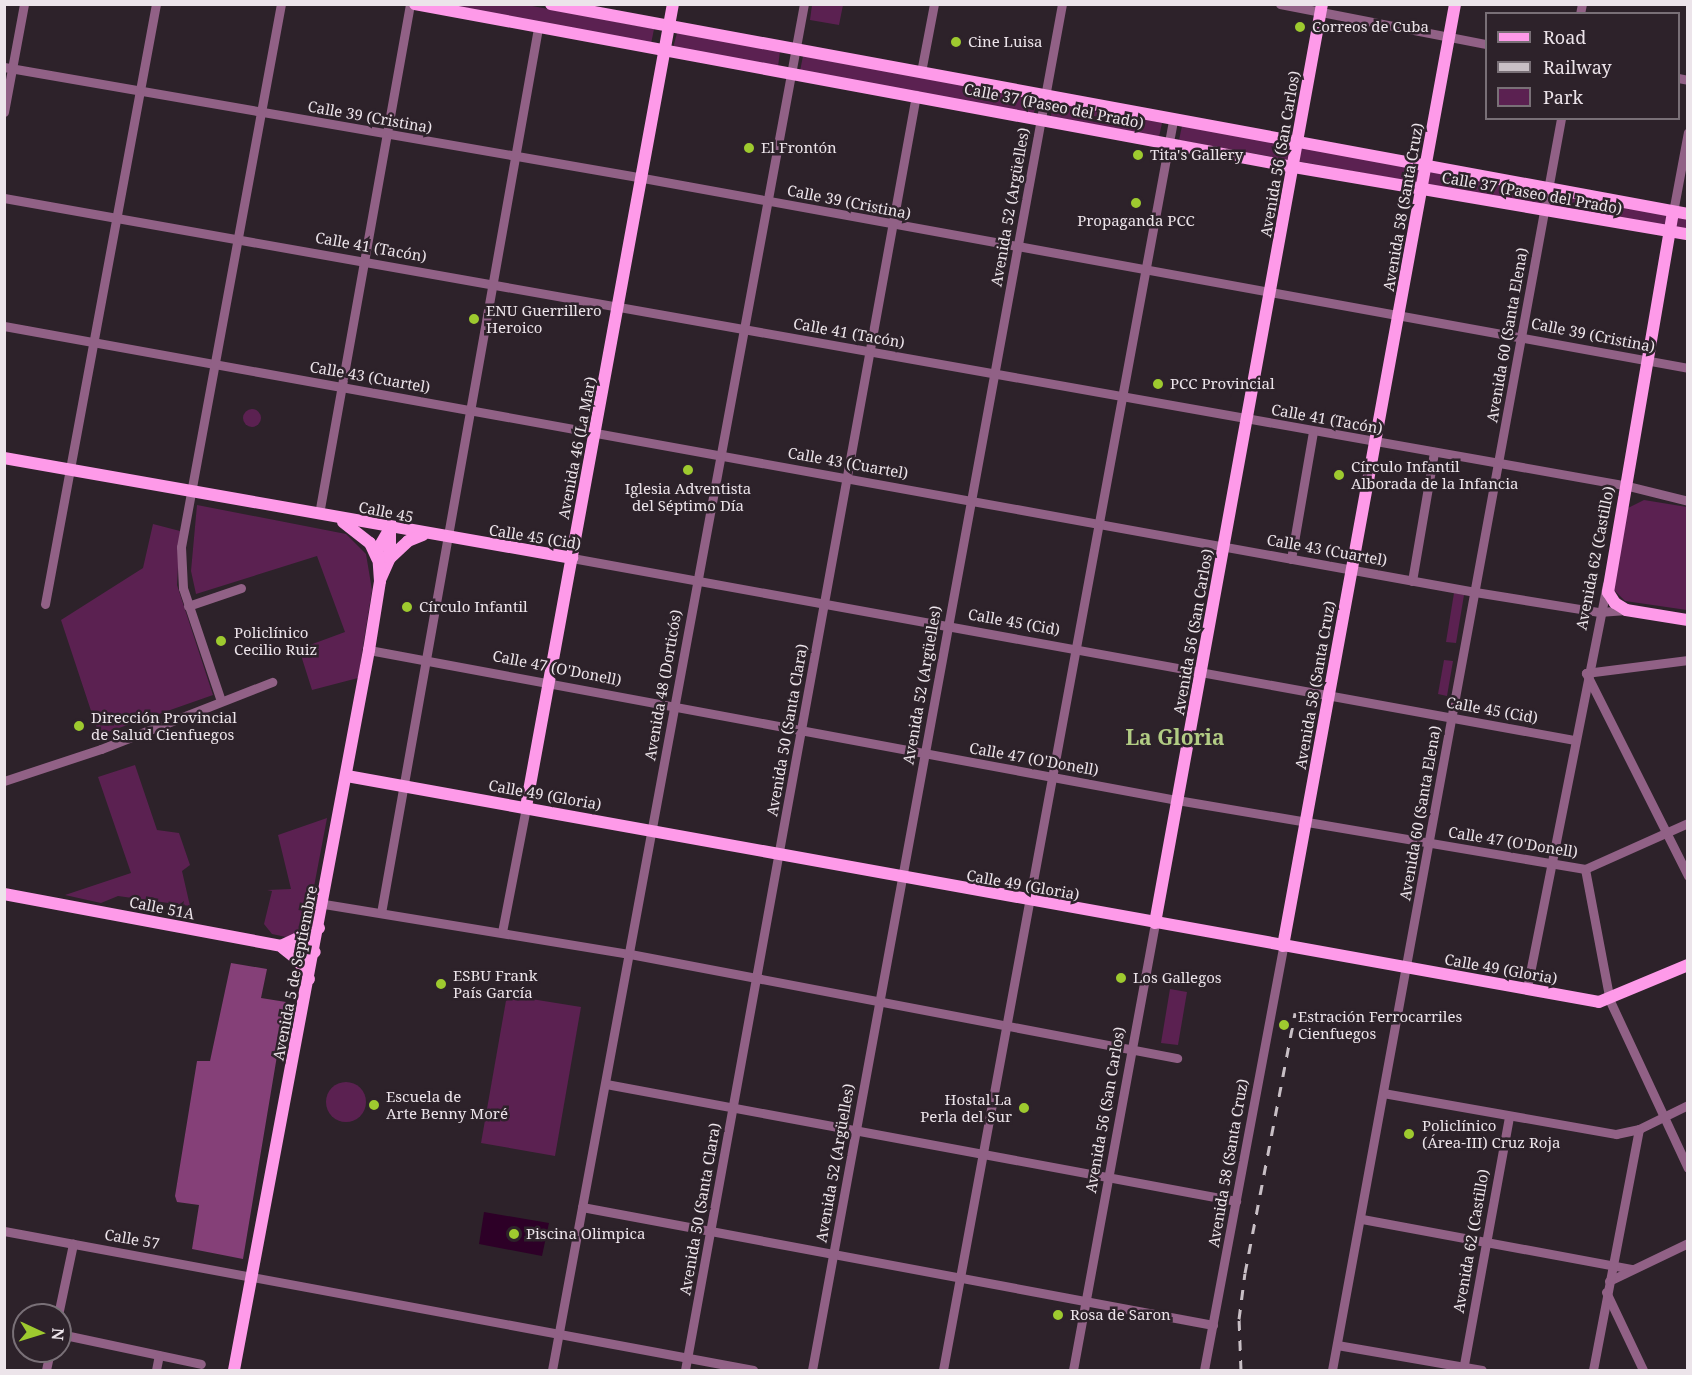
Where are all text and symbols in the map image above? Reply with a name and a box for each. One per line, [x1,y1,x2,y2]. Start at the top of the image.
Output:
legend [1485,12,1680,120]
place label: Correos de Cuba [1312,18,1429,36]
marker: Correos de Cuba [1293,20,1307,34]
text: Road [1543,25,1586,49]
place label: Cine Luisa [968,33,1042,51]
marker: Cine Luisa [949,35,963,49]
text: Railway [1543,55,1612,79]
street label: Avenida 56 (San Carlos) [1257,69,1303,239]
street label: Calle 37 (Paseo del Prado) [963,80,1145,132]
text: Park [1543,85,1583,109]
street label: Calle 39 (Cristina) [306,97,434,137]
street label: Avenida 58 (Santa Cruz) [1379,121,1427,293]
street label: Avenida 52 (Argüelles) [987,126,1033,288]
place label: El Frontón [761,139,837,157]
marker: El Frontón [742,141,756,155]
place label: Tita's Gallery [1150,146,1243,164]
marker: Tita's Gallery [1131,148,1145,162]
street label: Calle 37 (Paseo del Prado) [1440,168,1624,218]
street label: Calle 39 (Cristina) [785,181,913,223]
marker: Propaganda PCC [1129,196,1143,210]
place label: Propaganda PCC [1077,212,1195,230]
street label: Calle 41 (Tacón) [314,228,428,266]
street label: Avenida 60 (Santa Elena) [1483,246,1531,424]
place label: ENU Guerrillero Heroico [486,301,602,336]
marker: ENU Guerrillero Heroico [467,312,481,326]
street label: Calle 41 (Tacón) [792,314,906,352]
street label: Calle 39 (Cristina) [1529,314,1657,356]
street label: Calle 43 (Cuartel) [308,358,432,396]
street label: Avenida 46 (La Mar) [554,375,600,521]
place label: PCC Provincial [1170,375,1275,393]
marker: PCC Provincial [1151,377,1165,391]
street label: Calle 41 (Tacón) [1270,400,1384,438]
street label: Calle 43 (Cuartel) [786,444,910,482]
place label: Círculo Infantil Alborada de la Infancia [1351,457,1518,492]
marker: Iglesia Adventista del Séptimo Día [681,463,695,477]
marker: Círculo Infantil Alborada de la Infancia [1332,468,1346,482]
place label: Iglesia Adventista del Séptimo Día [625,479,751,514]
street label: Avenida 62 (Castillo) [1572,485,1618,631]
street label: Calle 45 [357,498,415,526]
street label: Calle 45 (Cid) [488,521,582,553]
street label: Calle 43 (Cuartel) [1265,531,1389,569]
street label: Avenida 56 (San Carlos) [1170,547,1216,717]
place label: Círculo Infantil [419,598,528,616]
street label: Avenida 58 (Santa Cruz) [1291,599,1339,771]
marker: Círculo Infantil [400,600,414,614]
street label: Avenida 52 (Argüelles) [899,604,945,766]
street label: Calle 45 (Cid) [967,605,1061,639]
street label: Avenida 48 (Dorticós) [641,608,685,762]
place label: Policlínico Cecilio Ruiz [234,623,317,658]
marker: Policlínico Cecilio Ruiz [212,632,230,650]
street label: Avenida 50 (Santa Clara) [763,642,811,818]
street label: Calle 47 (O'Donell) [491,647,623,689]
street label: Calle 45 (Cid) [1445,693,1539,727]
place label: Dirección Provincial de Salud Cienfuegos [91,708,237,743]
marker: Dirección Provincial de Salud Cienfuegos [72,719,86,733]
district label: La Gloria [1125,724,1225,750]
street label: Avenida 60 (Santa Elena) [1396,724,1444,902]
street label: Calle 47 (O'Donell) [968,739,1100,779]
street label: Calle 49 (Gloria) [487,776,603,814]
street label: Calle 47 (O'Donell) [1447,823,1579,861]
street label: Calle 49 (Gloria) [965,866,1081,904]
street label: Avenida 5 de Septiembre [269,884,321,1062]
street label: Calle 51A [128,893,196,923]
street label: Calle 49 (Gloria) [1443,950,1559,988]
place label: ESBU Frank País García [453,966,537,1001]
place label: Los Gallegos [1133,969,1222,987]
marker: Los Gallegos [1114,971,1128,985]
marker: ESBU Frank País García [434,977,448,991]
place label: Estración Ferrocarriles Cienfuegos [1298,1007,1462,1042]
marker: Estración Ferrocarriles Cienfuegos [1275,1016,1293,1034]
street label: Avenida 56 (San Carlos) [1082,1025,1128,1195]
street label: Avenida 58 (Santa Cruz) [1204,1077,1252,1249]
street label: Avenida 52 (Argüelles) [812,1082,858,1244]
place label: Escuela de Arte Benny Moré [386,1087,508,1122]
place label: Hostal La Perla del Sur [920,1090,1012,1125]
marker: Escuela de Arte Benny Moré [367,1098,381,1112]
marker: Hostal La Perla del Sur [1017,1101,1031,1115]
place label: Policlínico (Área-III) Cruz Roja [1422,1116,1560,1151]
street label: Avenida 50 (Santa Clara) [676,1121,724,1297]
marker: Policlínico (Área-III) Cruz Roja [1400,1125,1418,1143]
street label: Avenida 62 (Castillo) [1449,1168,1493,1314]
street label: Calle 57 [103,1225,161,1253]
place label: Piscina Olimpica [526,1225,645,1243]
marker: Piscina Olimpica [507,1227,521,1241]
north arrow [12,1303,72,1363]
place label: Rosa de Saron [1070,1306,1171,1324]
marker: Rosa de Saron [1051,1308,1065,1322]
text: N [47,1327,69,1341]

